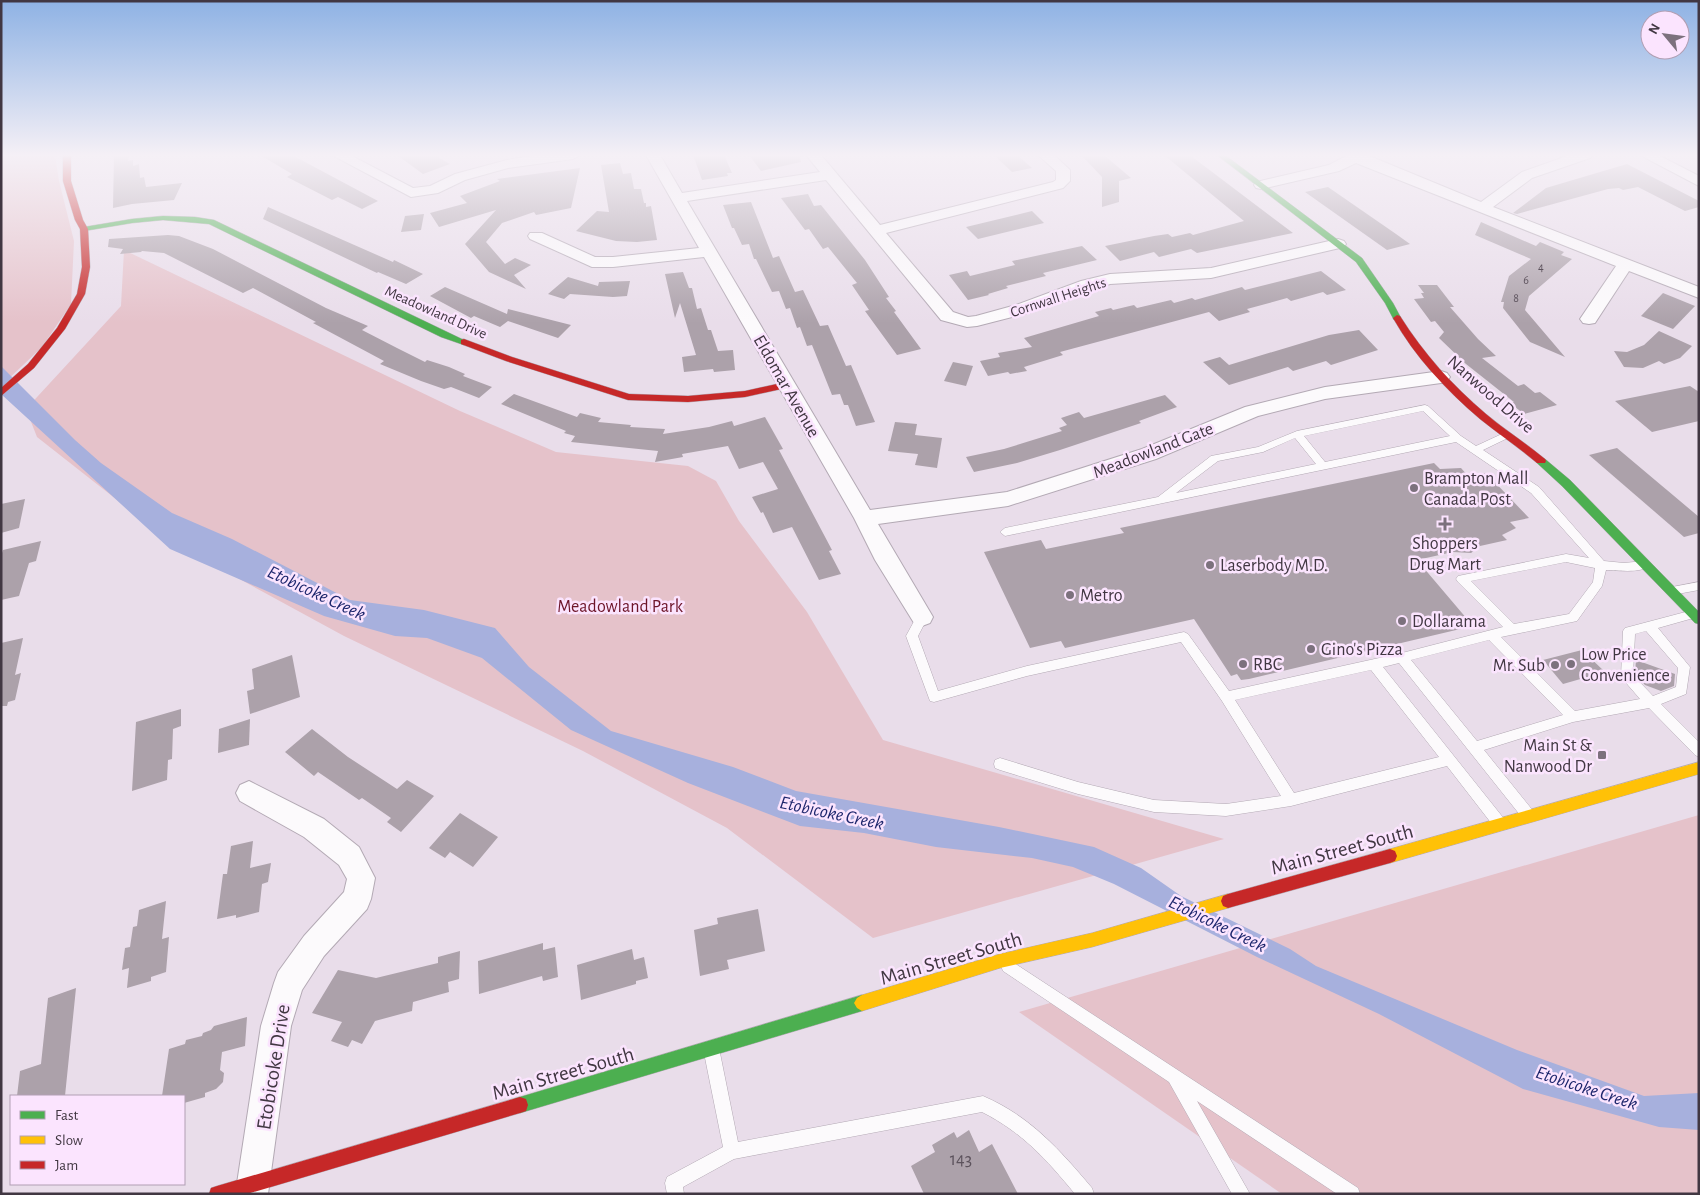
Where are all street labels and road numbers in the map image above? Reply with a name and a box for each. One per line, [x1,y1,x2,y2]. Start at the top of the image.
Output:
street label: Cornwall Heights [1008,275,1108,320]
street label: Meadowland Drive [382,283,489,342]
street label: Eldomar Avenue [750,332,823,441]
street label: Nanwood Drive [1444,352,1537,437]
street label: Meadowland Gate [1091,420,1216,482]
street label: Main Street South [1269,820,1416,879]
street label: Main Street South [878,928,1024,989]
street label: Etobicoke Drive [253,1003,294,1131]
street label: Main Street South [490,1043,636,1104]

